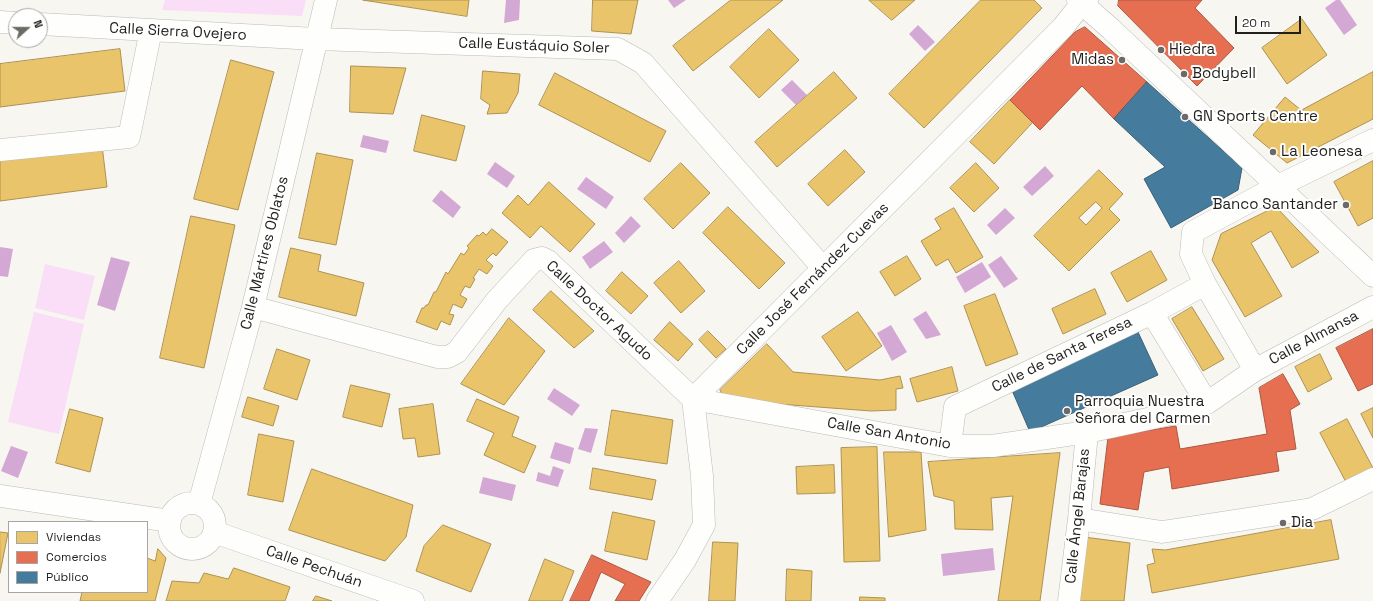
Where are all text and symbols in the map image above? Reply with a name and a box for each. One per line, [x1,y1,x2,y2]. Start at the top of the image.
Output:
north arrow [8,8,48,48]
scale bar [1237,8,1303,34]
text: 20 m [1242,15,1270,31]
text: N [30,18,46,30]
street label: Calle Sierra Ovejero [109,19,247,45]
street label: Calle Eustáquio Soler [458,34,610,58]
place label: Hiedra [1169,41,1215,59]
marker: Hiedra [1156,45,1166,55]
place label: Midas [1071,51,1114,69]
marker: Midas [1117,55,1127,65]
place label: Bodybell [1192,65,1256,83]
marker: Bodybell [1179,69,1189,79]
place label: GN Sports Centre [1193,108,1318,126]
marker: GN Sports Centre [1180,112,1190,122]
place label: La Leonesa [1281,143,1363,161]
marker: La Leonesa [1268,147,1278,157]
street label: Calle Mártires Oblatos [237,174,293,332]
place label: Banco Santander [1212,196,1338,214]
street label: Calle José Fernández Cuevas [733,199,893,359]
marker: Banco Santander [1341,200,1351,210]
street label: Calle Doctor Agudo [542,257,656,365]
street label: Calle Almansa [1266,307,1362,369]
street label: Calle de Santa Teresa [989,313,1135,397]
place label: Parroquia Nuestra Señora del Carmen [1075,393,1210,428]
marker: Parroquia Nuestra Señora del Carmen [1062,406,1072,416]
street label: Calle San Antonio [826,414,952,454]
street label: Calle Ángel Barajas [1062,448,1094,584]
place label: Dia [1291,514,1313,532]
marker: Dia [1278,518,1288,528]
legend [8,521,148,593]
text: Viviendas [46,529,101,545]
street label: Calle Pechuán [263,542,365,592]
text: Comercios [46,549,107,565]
text: Público [46,569,89,585]

